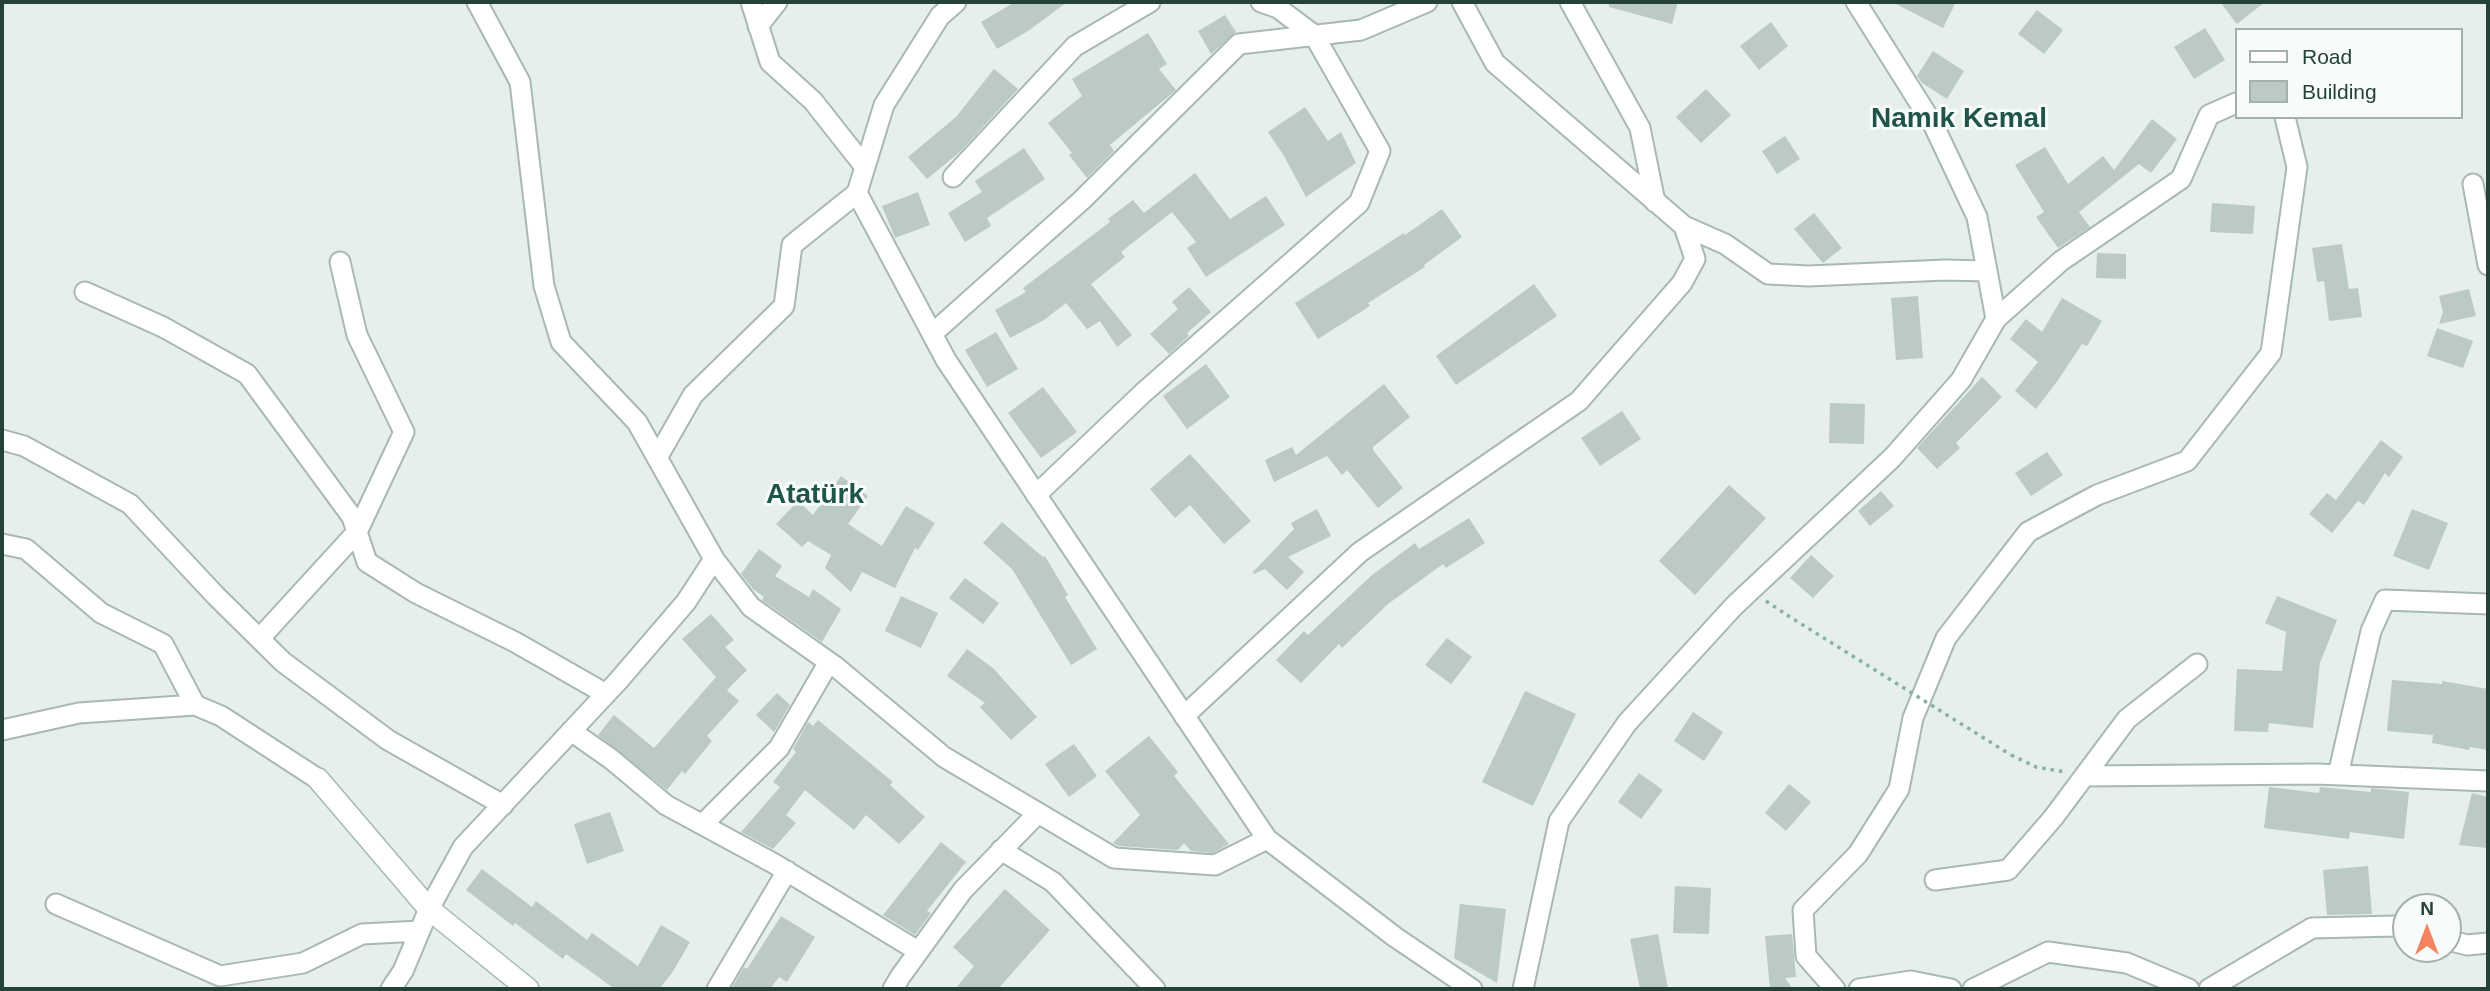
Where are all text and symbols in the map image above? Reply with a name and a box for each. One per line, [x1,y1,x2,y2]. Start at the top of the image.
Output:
legend [2234,28,2462,119]
text: Road [2302,45,2352,68]
text: Building [2302,80,2377,103]
district label: Namık Kemal [1871,102,2047,136]
district label: Atatürk [766,478,864,512]
north arrow [2392,893,2462,963]
text: N [2420,898,2434,919]

